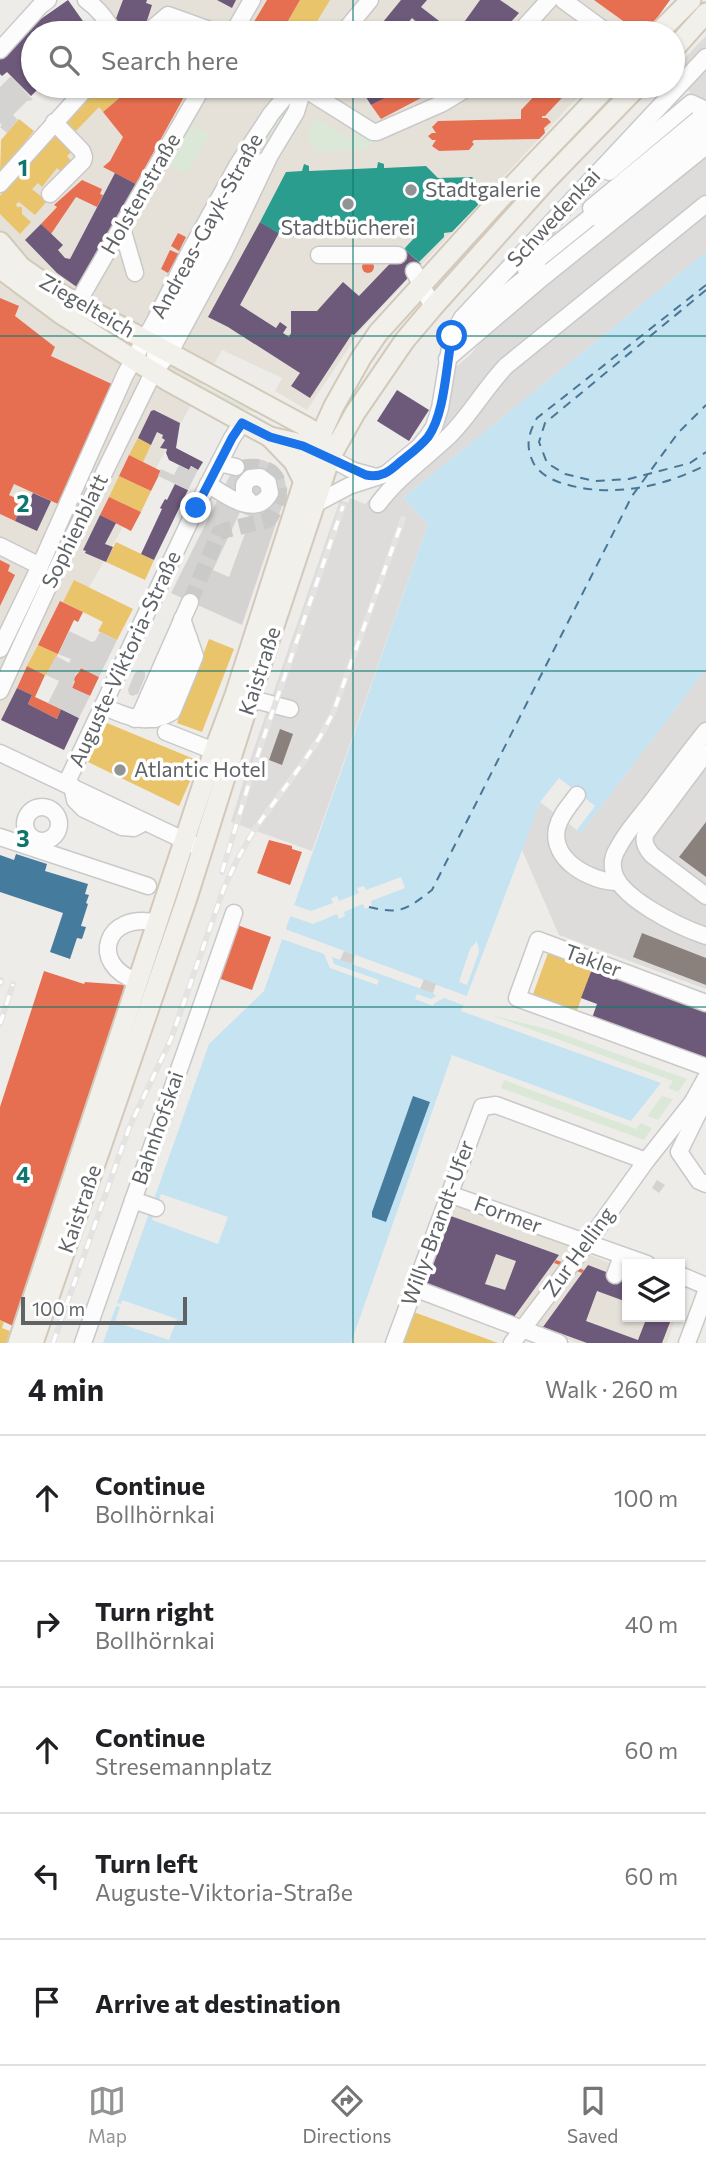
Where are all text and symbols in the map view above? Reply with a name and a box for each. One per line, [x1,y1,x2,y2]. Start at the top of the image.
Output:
search box [21,21,685,98]
icon: search [45,41,83,79]
text: Search here [101,44,239,75]
street label: Holstenstraße [95,128,184,258]
street label: Andreas-Gayk-Straße [144,128,267,322]
text: 1 [18,153,28,181]
street label: Schwedenkai [501,163,605,271]
place label: Stadtgalerie [425,176,541,201]
marker: Stadtgalerie [403,182,419,198]
marker: Stadtbücherei [340,196,356,212]
place label: Stadtbücherei [281,214,415,239]
street label: Ziegelteich [36,267,140,342]
route start [436,320,467,351]
street label: Sophienblatt [35,469,112,591]
text: 2 [16,489,30,517]
route end [180,492,211,523]
street label: Auguste-Viktoria-Straße [63,546,185,770]
street label: Kaistraße [233,623,285,718]
place label: Atlantic Hotel [134,756,266,781]
marker: Atlantic Hotel [112,762,128,778]
text: 3 [16,824,30,852]
street label: Takler [562,938,625,981]
street label: Bahnhofskai [125,1067,188,1188]
street label: Willy-Brandt-Ufer [395,1136,478,1309]
text: 4 [16,1160,30,1188]
street label: Kaistraße [52,1161,105,1256]
street label: Former [471,1190,546,1237]
street label: Zur Helling [537,1201,619,1301]
map controls [622,1259,685,1322]
button: layers [622,1259,685,1322]
scale bar [21,1294,187,1326]
text: 100 m [32,1297,85,1320]
text: 4 min [28,1370,104,1407]
text: Walk · 260 m [545,1375,678,1403]
text: Continue [95,1469,205,1500]
icon: ahead [28,1479,66,1517]
text: 100 m [614,1484,678,1512]
text: Bollhörnkai [95,1500,215,1528]
text: Turn right [95,1595,214,1626]
icon: right [28,1605,66,1643]
text: 40 m [625,1610,678,1638]
text: Bollhörnkai [95,1626,215,1654]
text: Continue [95,1721,205,1752]
icon: ahead [28,1731,66,1769]
text: 60 m [625,1736,678,1764]
text: Stresemannplatz [95,1752,272,1780]
text: Turn left [95,1847,198,1878]
icon: left [28,1857,66,1895]
text: 60 m [625,1862,678,1890]
text: Auguste-Viktoria-Straße [95,1878,353,1906]
icon: arrive [28,1983,66,2021]
text: Arrive at destination [95,1987,341,2018]
tab: Map [88,2082,127,2147]
tab: Directions [302,2082,392,2147]
tab: Saved [567,2082,618,2147]

